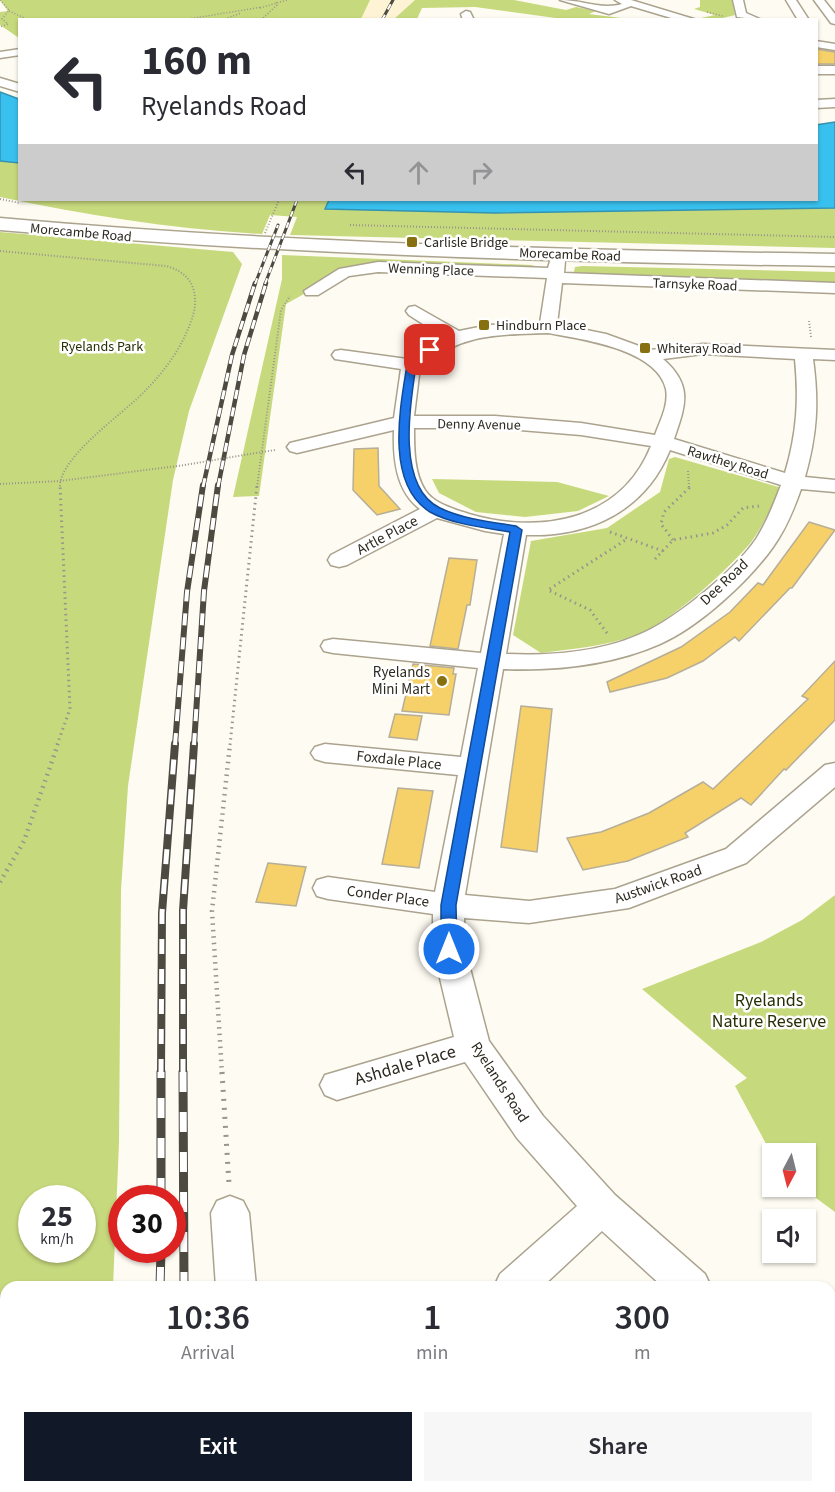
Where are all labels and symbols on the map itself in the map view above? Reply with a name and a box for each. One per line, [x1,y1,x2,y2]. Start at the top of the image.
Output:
street label: Morecambe Road [29,219,133,247]
place label: Carlisle Bridge [424,233,508,253]
marker: Carlisle Bridge [405,235,419,249]
street label: Morecambe Road [519,243,621,267]
street label: Wenning Place [388,259,474,281]
street label: Tarnsyke Road [652,274,738,296]
place label: Hindburn Place [496,316,586,336]
marker: Hindburn Place [477,318,491,332]
pin [404,324,455,375]
park label: Ryelands Park [61,337,143,357]
place label: Whiteray Road [657,339,742,359]
marker: Whiteray Road [638,341,652,355]
street label: Denny Avenue [437,414,521,436]
street label: Rawthey Road [685,441,771,485]
street label: Artle Place [353,511,422,560]
street label: Dee Road [695,554,753,610]
place label: Ryelands Mini Mart [372,662,430,700]
marker: Ryelands Mini Mart [435,674,449,688]
street label: Foxdale Place [355,746,443,775]
street label: Austwick Road [612,860,705,909]
street label: Conder Place [346,880,430,913]
position arrow [417,917,481,981]
park label: Ryelands Nature Reserve [712,988,826,1034]
street label: Ryelands Road [466,1038,534,1127]
street label: Ashdale Place [352,1039,459,1092]
north arrow [762,1143,816,1197]
speed limit sign: 30 [108,1185,186,1263]

